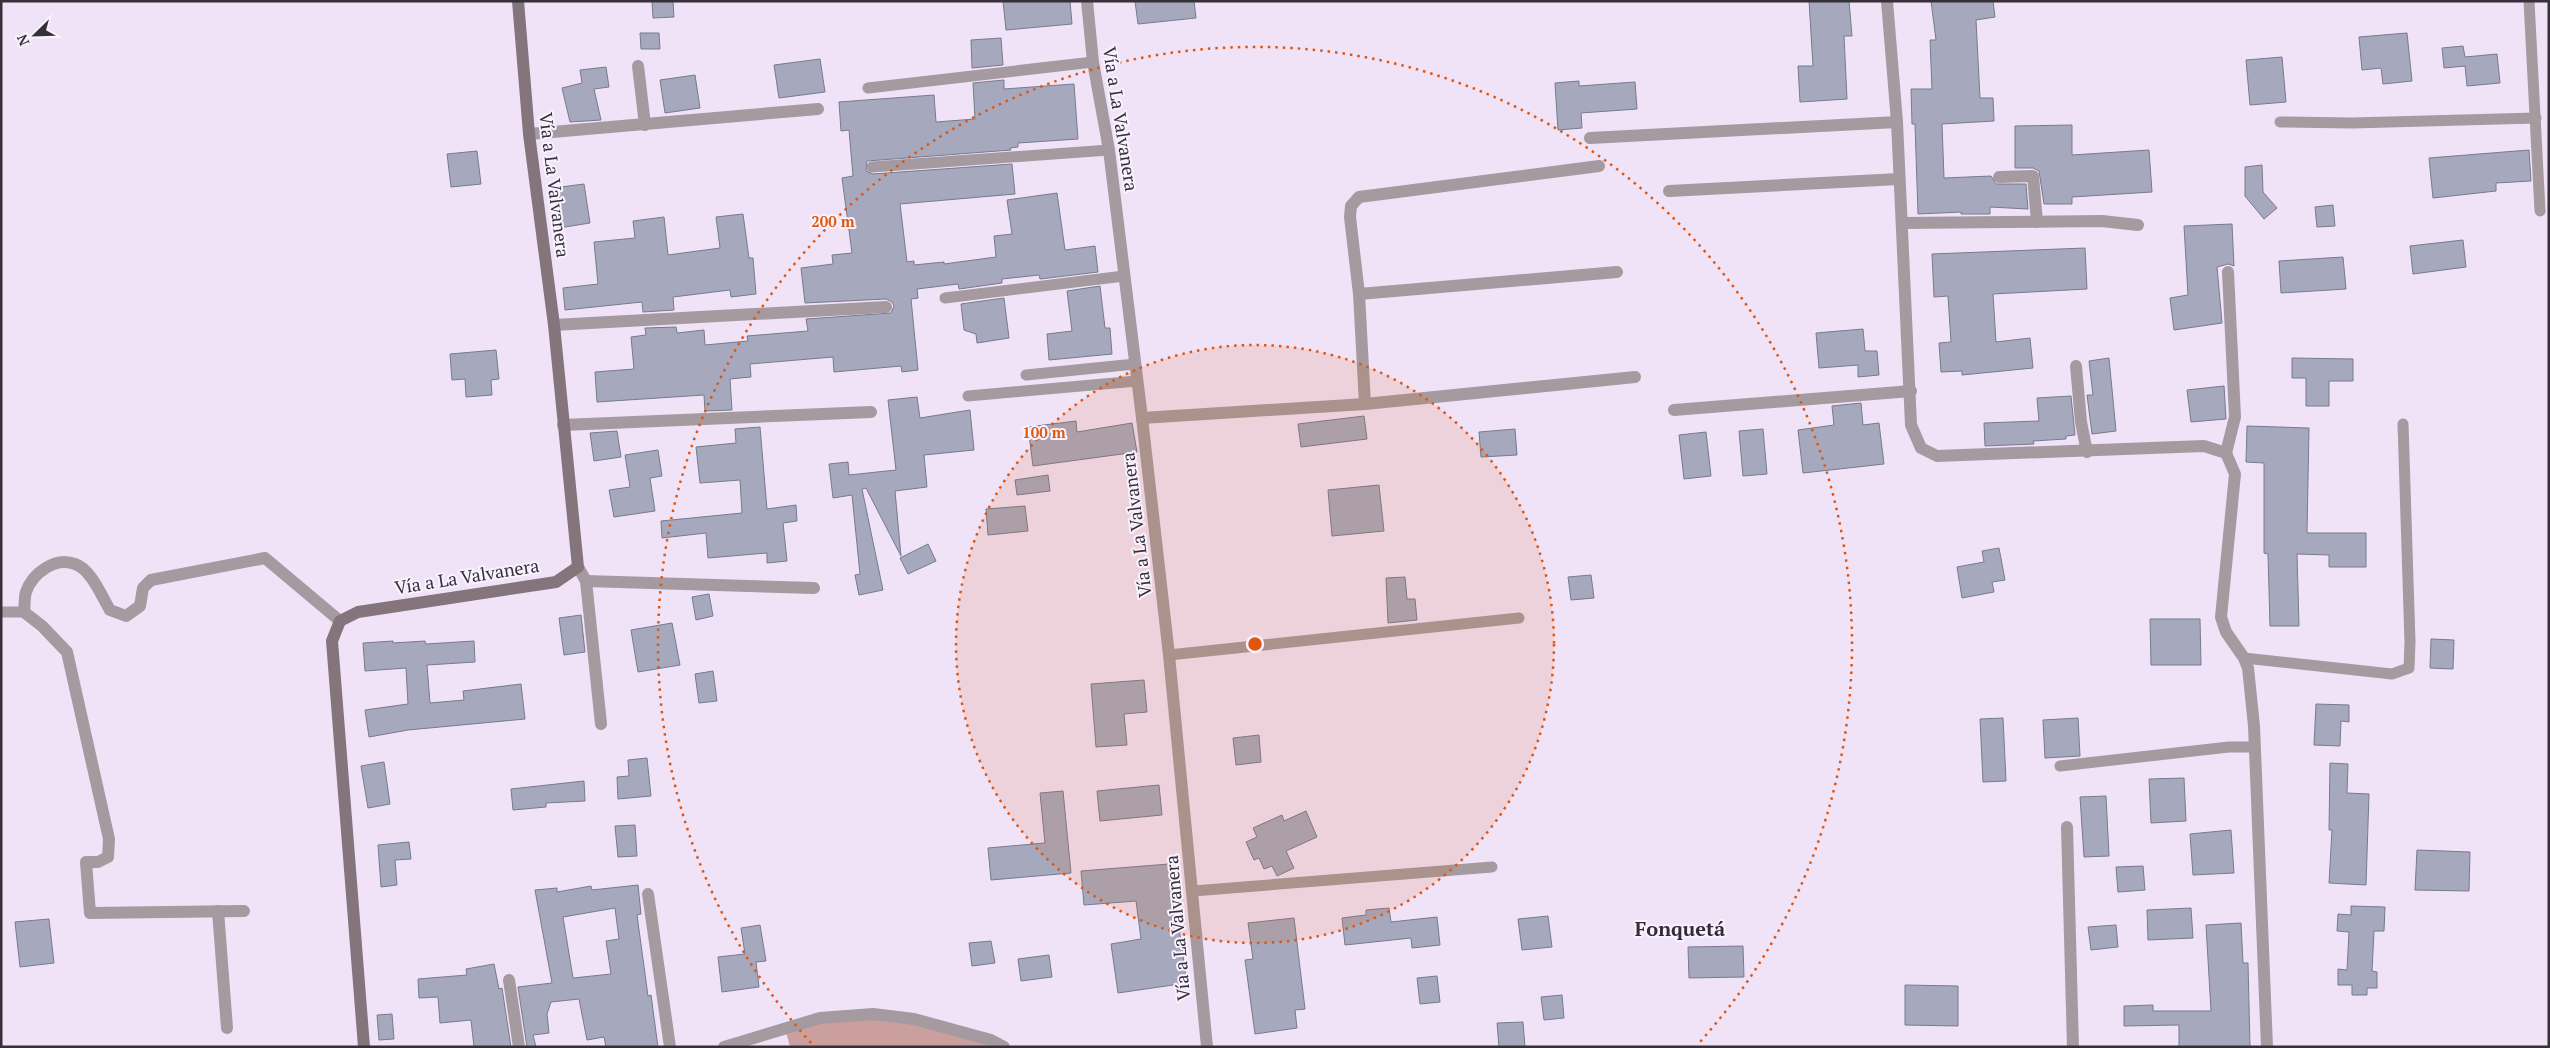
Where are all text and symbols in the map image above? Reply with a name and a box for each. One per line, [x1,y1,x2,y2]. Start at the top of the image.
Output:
north arrow [10,10,60,60]
text: N [12,31,33,49]
street label: Vía a La Valvanera [1098,45,1144,193]
street label: Vía a La Valvanera [534,111,576,259]
text: 200 m [811,211,855,231]
text: 100 m [1022,422,1066,442]
street label: Vía a La Valvanera [1115,451,1157,599]
street label: Vía a La Valvanera [393,553,541,599]
centre of rings [1246,635,1264,653]
street label: Vía a La Valvanera [1159,854,1195,1002]
district label: Fonquetá [1635,915,1725,942]

